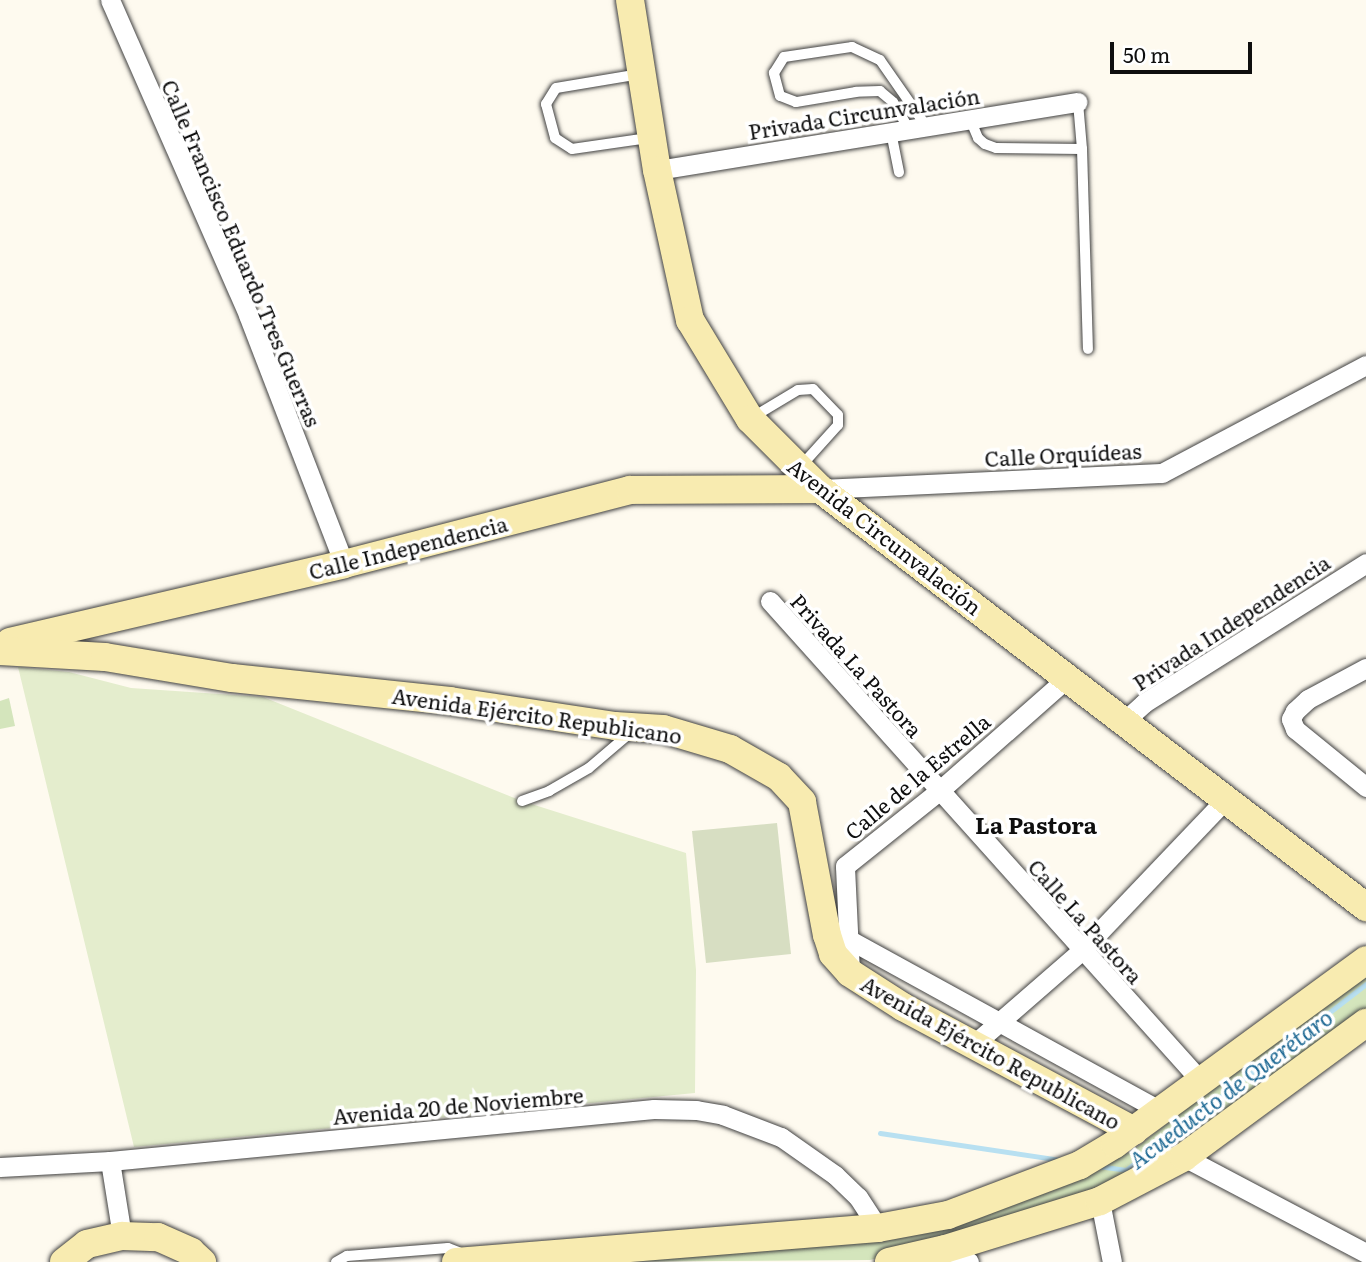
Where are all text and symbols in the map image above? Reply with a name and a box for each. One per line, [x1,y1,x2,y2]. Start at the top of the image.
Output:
scale bar [1114,28,1256,72]
text: 50 m [1123,38,1170,69]
street label: Calle Francisco Eduardo Tres Guerras [157,76,327,430]
street label: Privada Circunvalación [746,82,982,144]
street label: Calle Orquídeas [984,437,1142,471]
street label: Avenida Circunvalación [783,453,987,619]
street label: Calle Independencia [306,510,510,584]
street label: Privada Independencia [1128,549,1334,695]
street label: Privada La Pastora [786,588,928,742]
street label: Avenida Ejército Republicano [390,682,684,748]
street label: Calle de la Estrella [839,708,995,844]
district label: La Pastora [975,810,1097,838]
street label: Calle La Pastora [1024,854,1148,988]
street label: Avenida Ejército Republicano [857,970,1125,1134]
water label: Acueducto de Querétaro [1123,1002,1337,1174]
street label: Avenida 20 de Noviembre [332,1081,584,1129]

